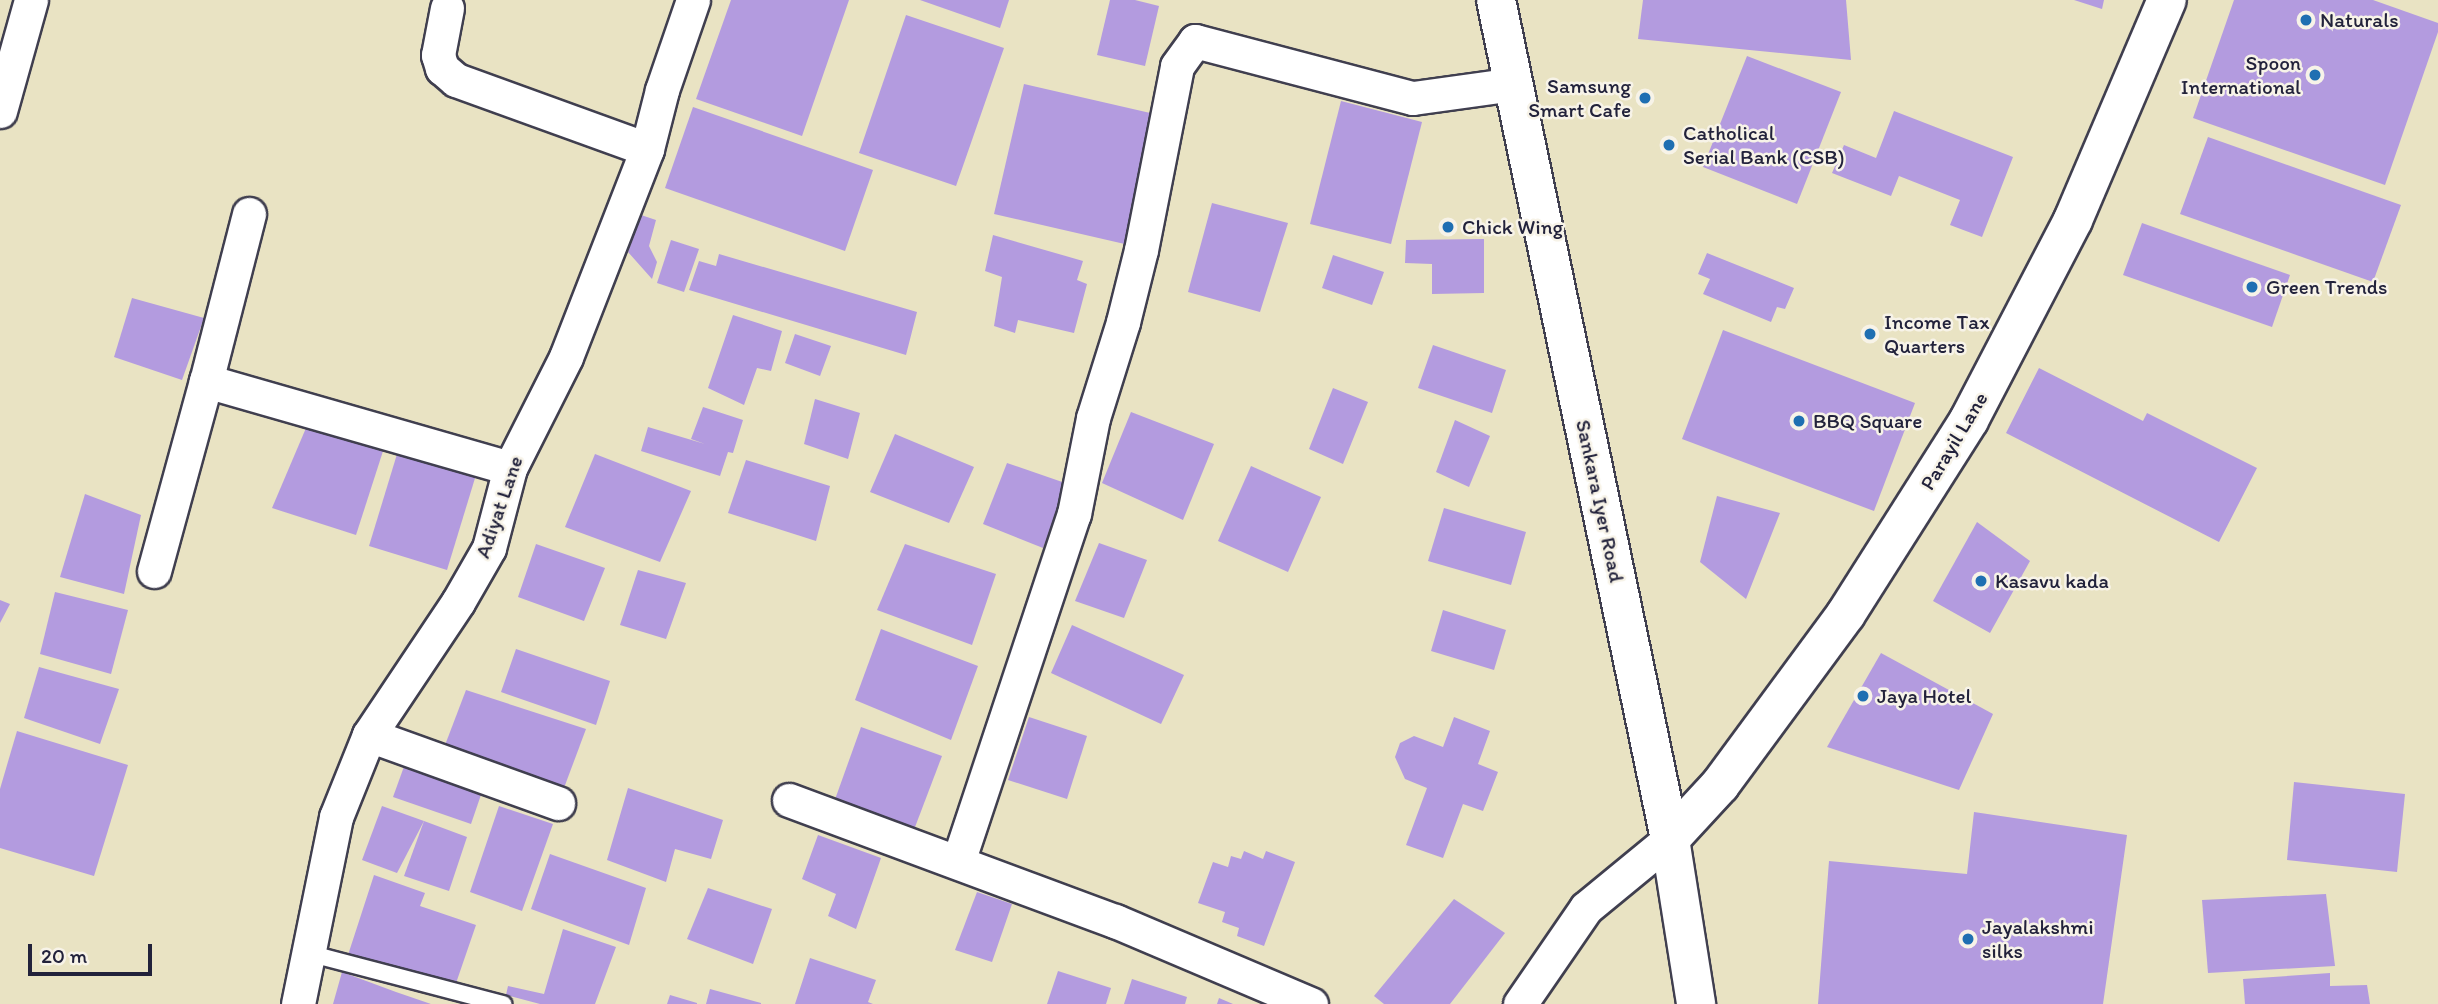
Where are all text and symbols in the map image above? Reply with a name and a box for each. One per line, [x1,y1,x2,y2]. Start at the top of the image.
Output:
place label: Naturals [2320,7,2398,33]
marker: Naturals [2298,12,2314,28]
place label: Spoon International [2181,50,2301,100]
marker: Spoon International [2307,67,2323,83]
place label: Samsung Smart Cafe [1528,73,1631,123]
marker: Samsung Smart Cafe [1637,90,1653,106]
place label: Catholical Serial Bank (CSB) [1683,120,1845,170]
marker: Catholical Serial Bank (CSB) [1661,137,1677,153]
place label: Chick Wing [1462,214,1563,240]
marker: Chick Wing [1440,219,1456,235]
place label: Green Trends [2266,274,2385,300]
marker: Green Trends [2244,279,2260,295]
place label: Income Tax Quarters [1884,309,1987,359]
marker: Income Tax Quarters [1862,326,1878,342]
street label: Parayil Lane [1915,387,1993,495]
place label: BBQ Square [1813,408,1922,434]
marker: BBQ Square [1791,413,1807,429]
street label: Sankara Iyer Road [1571,418,1629,584]
street label: Adiyat Lane [470,453,528,561]
place label: Kasavu kada [1995,568,2109,594]
marker: Kasavu kada [1973,573,1989,589]
place label: Jaya Hotel [1877,683,1971,709]
marker: Jaya Hotel [1855,688,1871,704]
place label: Jayalakshmi silks [1982,914,2094,964]
scale bar [32,930,156,974]
marker: Jayalakshmi silks [1960,931,1976,947]
text: 20 m [41,943,87,968]

